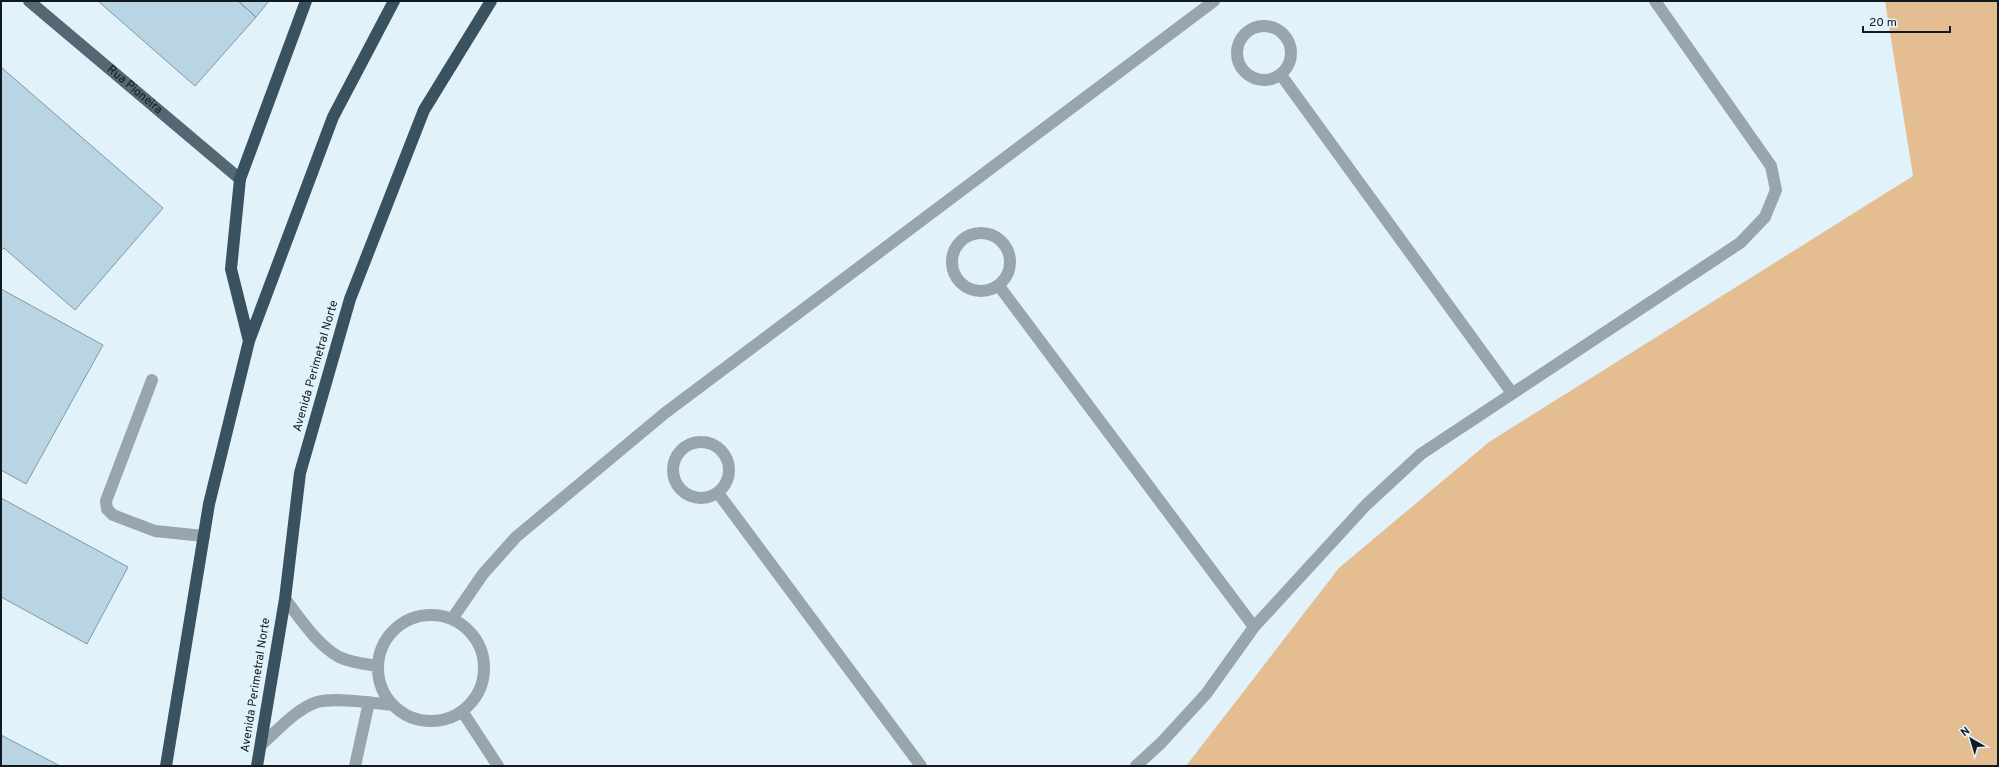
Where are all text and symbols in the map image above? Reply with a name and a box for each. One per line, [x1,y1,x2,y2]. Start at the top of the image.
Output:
scale bar [1863,8,1950,34]
text: 20 m [1869,15,1897,31]
street label: Rua Pioneira [103,62,166,118]
street label: Avenida Perimetral Norte [290,298,342,434]
street label: Avenida Perimetral Norte [237,617,275,753]
north arrow [1951,719,1991,759]
text: N [1958,724,1973,740]

